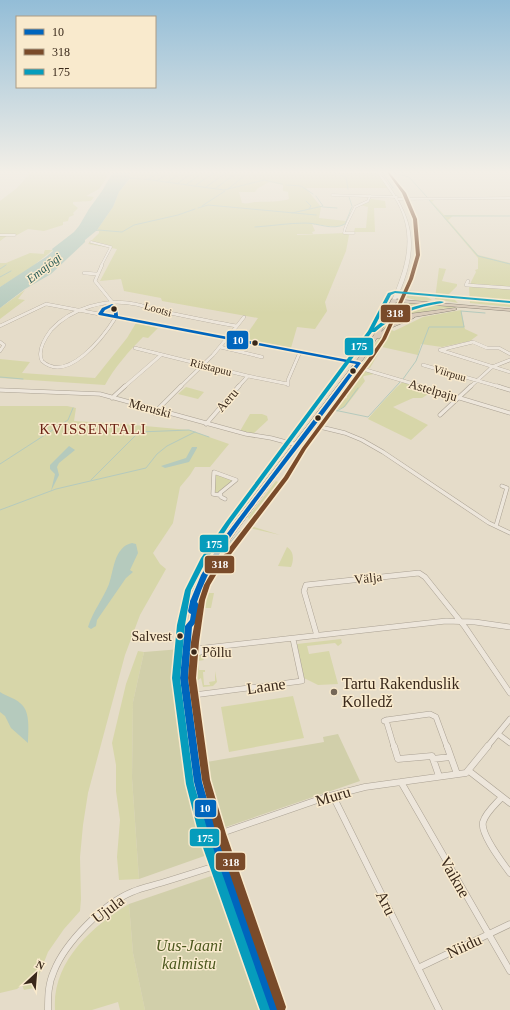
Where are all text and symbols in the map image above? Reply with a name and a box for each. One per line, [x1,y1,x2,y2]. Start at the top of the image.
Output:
legend [16,16,156,88]
text: 10 [52,25,64,39]
text: 318 [52,45,70,59]
text: 175 [52,65,70,79]
water label: Emajõgi [23,250,64,287]
street label: Lootsi [143,299,173,319]
unlabelled marker [109,304,119,314]
line badge: 318 [380,304,411,323]
text: 318 [387,307,404,319]
line badge: 10 [226,330,249,350]
text: 10 [233,334,244,346]
line badge: 175 [344,337,374,356]
unlabelled marker [250,338,260,348]
text: 175 [351,340,368,352]
street label: Riistapuu [189,356,233,378]
street label: Viirpuu [432,362,468,384]
unlabelled marker [348,366,358,376]
street label: Astelpaju [407,376,459,404]
street label: Aeru [213,385,242,415]
street label: Meruski [127,395,173,421]
unlabelled marker [313,413,323,423]
district label: KVISSENTALI [39,421,147,437]
line badge: 175 [199,534,229,553]
text: 175 [206,538,223,550]
line badge: 318 [204,555,235,574]
text: 318 [212,558,229,570]
street label: Välja [353,569,383,587]
place label: Salvest [132,629,172,644]
marker: Salvest [175,631,185,641]
place label: Põllu [202,645,232,660]
marker: Põllu [189,647,199,657]
street label: Laane [245,675,287,697]
place label: Tartu Rakenduslik Kolledž [342,675,460,710]
marker: Tartu Rakenduslik Kolledž [329,687,339,697]
street label: Muru [314,783,352,809]
line badge: 10 [194,799,217,818]
text: 10 [200,802,211,814]
line badge: 175 [189,828,220,847]
text: 175 [197,832,214,844]
line badge: 318 [215,852,246,871]
street label: Vaikne [437,854,473,900]
text: 318 [223,856,240,868]
street label: Aru [373,888,399,918]
street label: Ujula [89,892,128,927]
street label: Niidu [444,931,484,961]
park label: Uus-Jaani kalmistu [156,937,222,972]
north arrow [16,954,56,994]
text: N [34,958,47,972]

